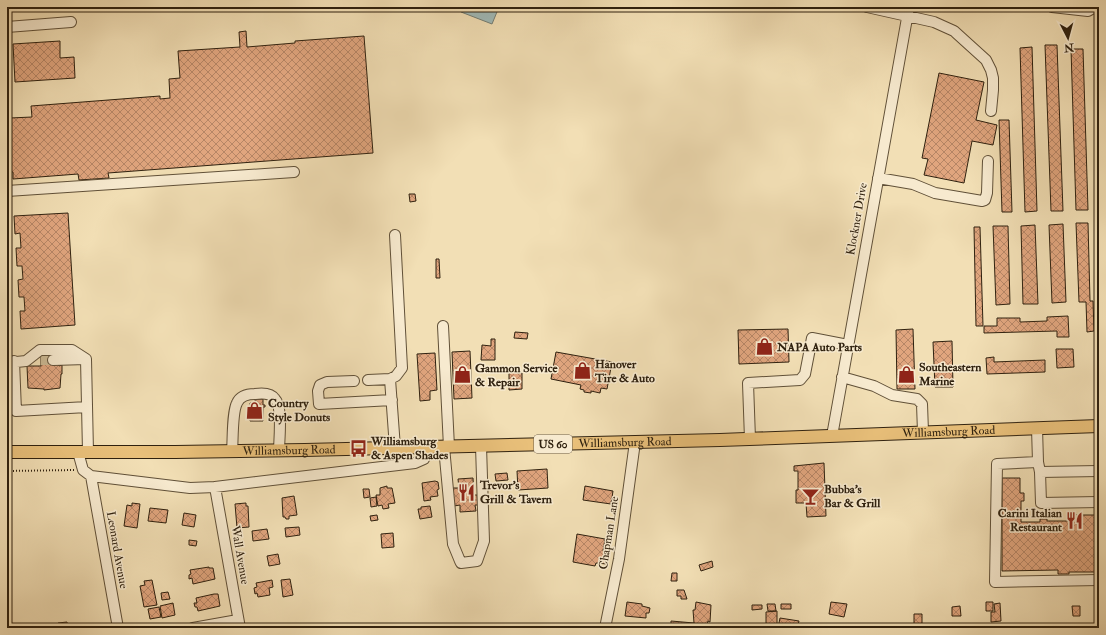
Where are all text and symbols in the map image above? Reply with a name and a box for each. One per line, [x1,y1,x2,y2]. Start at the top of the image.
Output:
north arrow [1048,18,1088,58]
text: N [1062,40,1076,55]
street label: Klockner Drive [843,182,871,256]
shop icon: NAPA Auto Parts [754,337,774,357]
place label: NAPA Auto Parts [776,340,862,355]
place label: Hanover Tire & Auto [594,357,655,386]
place label: Southeastern Marine [918,360,982,389]
place label: Gammon Service & Repair [475,361,559,390]
shop icon: Hanover Tire & Auto [572,361,592,381]
shop icon: Southeastern Marine [896,364,916,384]
shop icon: Gammon Service & Repair [452,365,472,385]
place label: Country Style Donuts [268,396,330,425]
shop icon: Country Style Donuts [245,400,265,420]
street label: Williamsburg Road [901,422,996,441]
place label: Williamsburg & Aspen Shades [370,434,448,463]
street label: Williamsburg Road [577,434,672,451]
road number: US 60 [534,435,572,453]
bus stop icon: Williamsburg & Aspen Shades [348,438,368,458]
street label: Williamsburg Road [241,442,336,458]
place label: Trevor's Grill & Tavern [479,478,553,507]
restaurant icon: Trevor's Grill & Tavern [457,482,477,502]
place label: Bubba's Bar & Grill [824,482,881,511]
bar icon: Bubba's Bar & Grill [801,486,821,506]
street label: Chapman Lane [596,495,622,571]
place label: Carini Italian Restaurant [998,506,1063,535]
street label: Leonard Avenue [103,510,131,590]
restaurant icon: Carini Italian Restaurant [1065,510,1085,530]
street label: Wall Avenue [227,523,253,586]

